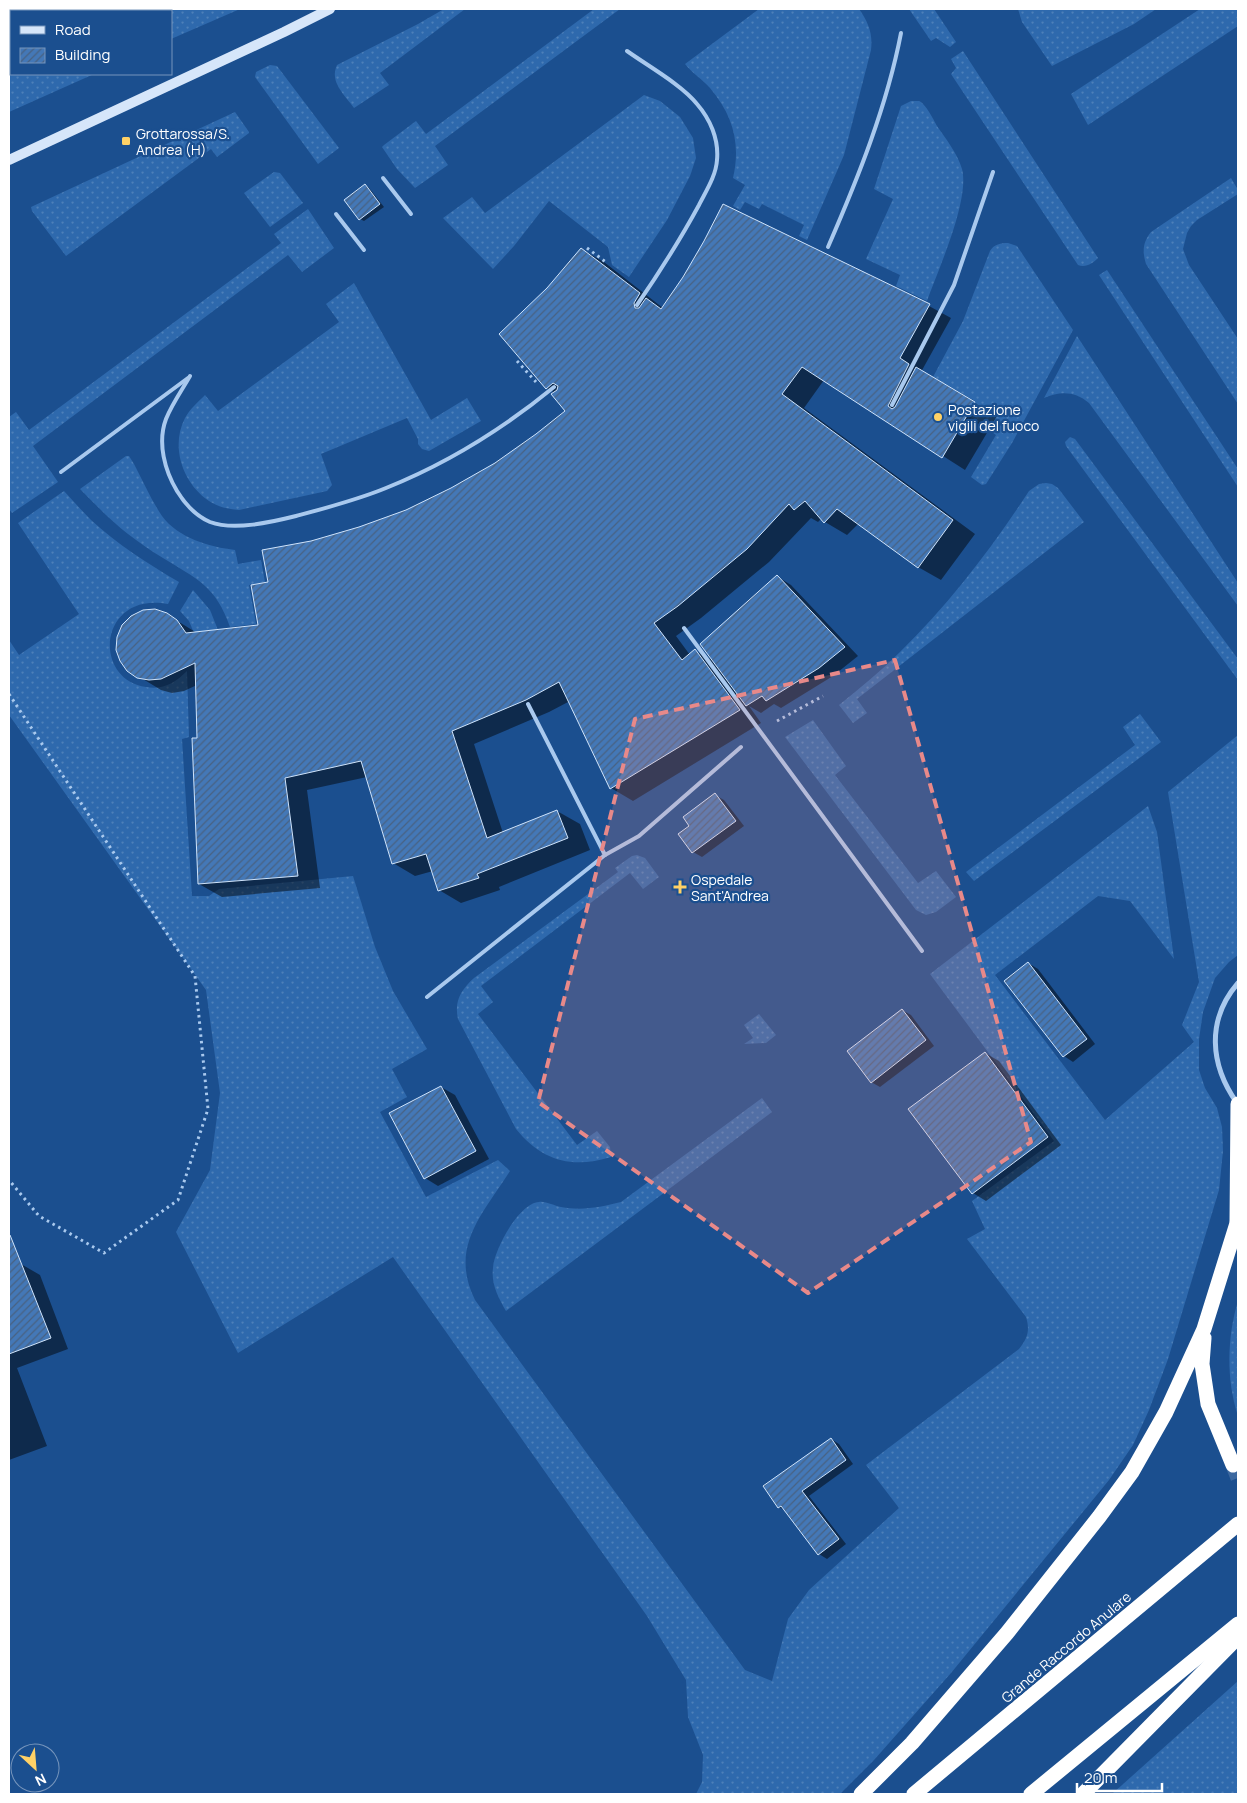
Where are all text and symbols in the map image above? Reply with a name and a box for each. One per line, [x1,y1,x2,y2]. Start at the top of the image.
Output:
legend [10,10,172,75]
text: Road [55,19,91,40]
text: Building [55,44,110,65]
place label: Grottarossa/S. Andrea (H) [136,124,230,159]
marker: Grottarossa/S. Andrea (H) [120,135,132,147]
place label: Postazione vigili del fuoco [948,400,1039,435]
marker: Postazione vigili del fuoco [932,411,944,423]
place label: Ospedale Sant'Andrea [691,870,769,905]
marker: Ospedale Sant'Andrea [673,880,687,894]
street label: Grande Raccordo Anulare [997,1587,1135,1707]
north arrow [10,1743,60,1793]
scale bar [1077,1760,1162,1792]
text: 20 m [1084,1767,1117,1788]
text: N [32,1769,50,1791]

